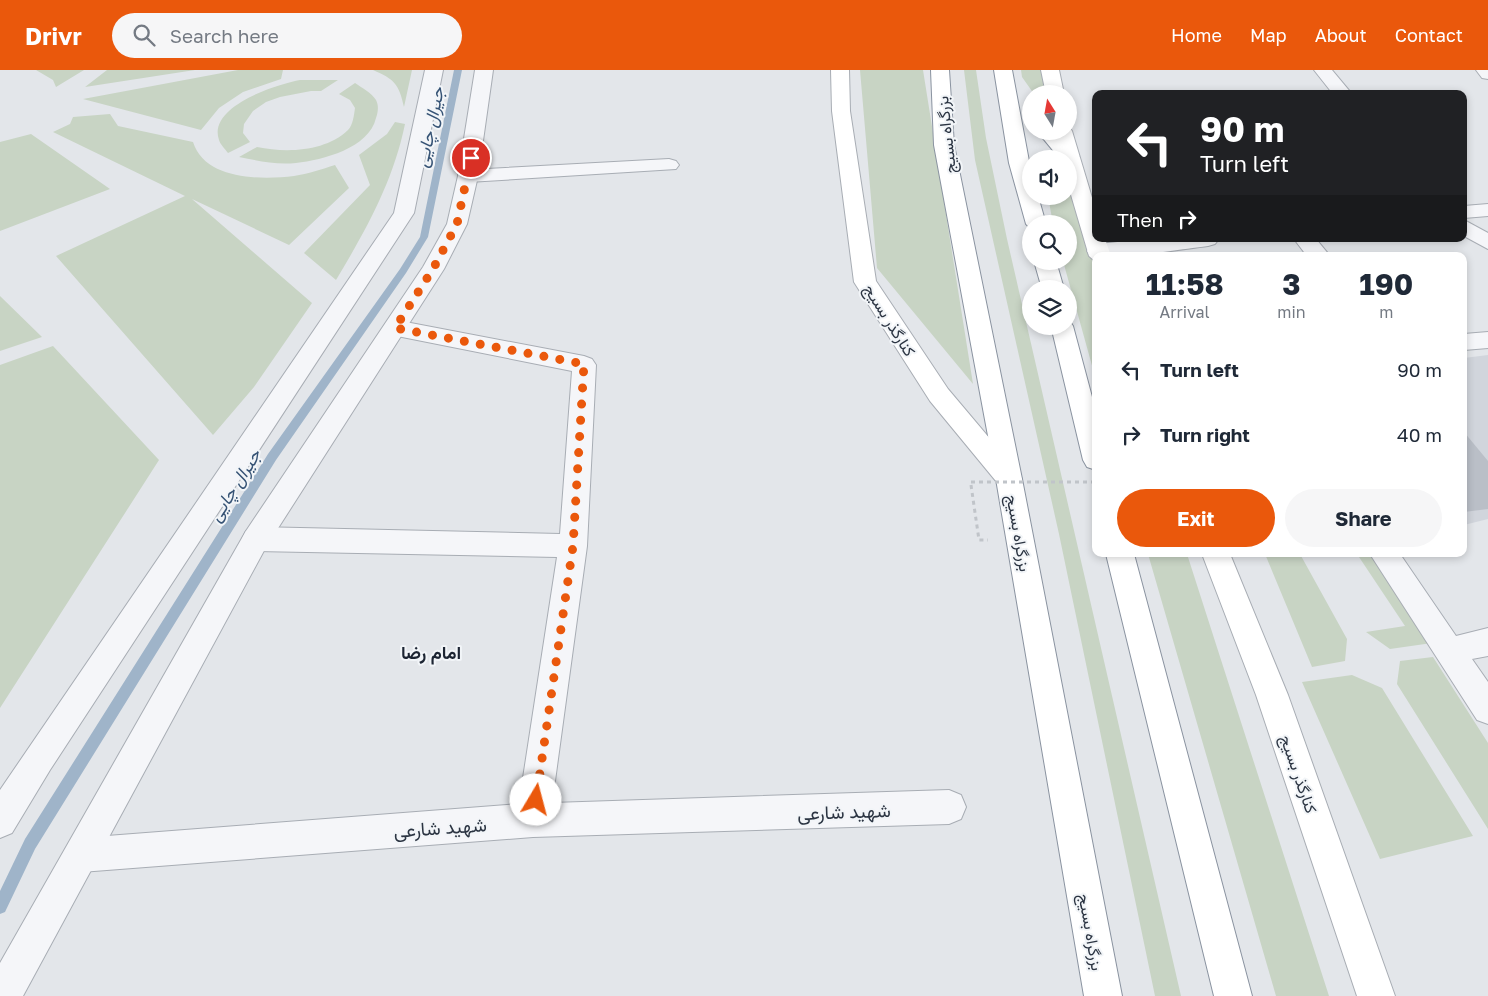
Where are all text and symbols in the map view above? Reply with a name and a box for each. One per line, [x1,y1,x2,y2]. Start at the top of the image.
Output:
search box [112,13,462,58]
text: Drivr [25,21,82,50]
icon: search [130,21,158,49]
text: Search here [170,24,279,47]
text: Home [1171,24,1222,46]
text: Map [1250,24,1287,46]
text: About [1315,24,1367,46]
text: Contact [1395,24,1463,46]
water label: جیرال چایی [410,84,450,170]
north arrow [1022,85,1078,140]
map controls [1022,85,1077,335]
street label: بزرگراه بسیج [932,95,962,175]
text: 90 m [1200,108,1284,150]
icon: left [1117,110,1182,175]
pin [450,137,492,179]
icon: arrive [457,144,485,172]
button: sound [1022,150,1077,205]
text: Turn left [1200,150,1289,177]
icon: right [1173,205,1201,233]
text: Then [1117,208,1163,231]
button: search [1022,215,1077,270]
text: 11:58 [1146,266,1224,302]
text: 3 [1282,266,1301,302]
text: 190 [1359,266,1413,302]
street label: کنارگذر بسیج [858,280,920,361]
button: layers [1022,280,1077,335]
text: Arrival [1160,302,1210,322]
text: min [1277,302,1306,322]
text: m [1379,302,1393,322]
icon: left [1117,356,1145,384]
text: Turn left [1160,358,1239,381]
text: 90 m [1397,358,1442,381]
icon: right [1117,421,1145,449]
text: Turn right [1160,423,1250,446]
text: 40 m [1397,423,1442,446]
water label: جیرال چایی [203,444,267,527]
button: Exit [1117,489,1275,547]
button: Share [1285,489,1442,547]
street label: بزرگراه بسیج [1000,493,1036,573]
district label: امام رضا [401,641,461,665]
street label: کنارگذر بسیج [1274,732,1322,817]
position arrow [509,773,561,825]
street label: شهید شارعی [797,798,891,825]
street label: شهید شارعی [393,812,487,843]
street label: بزرگراه بسیج [1072,892,1108,972]

